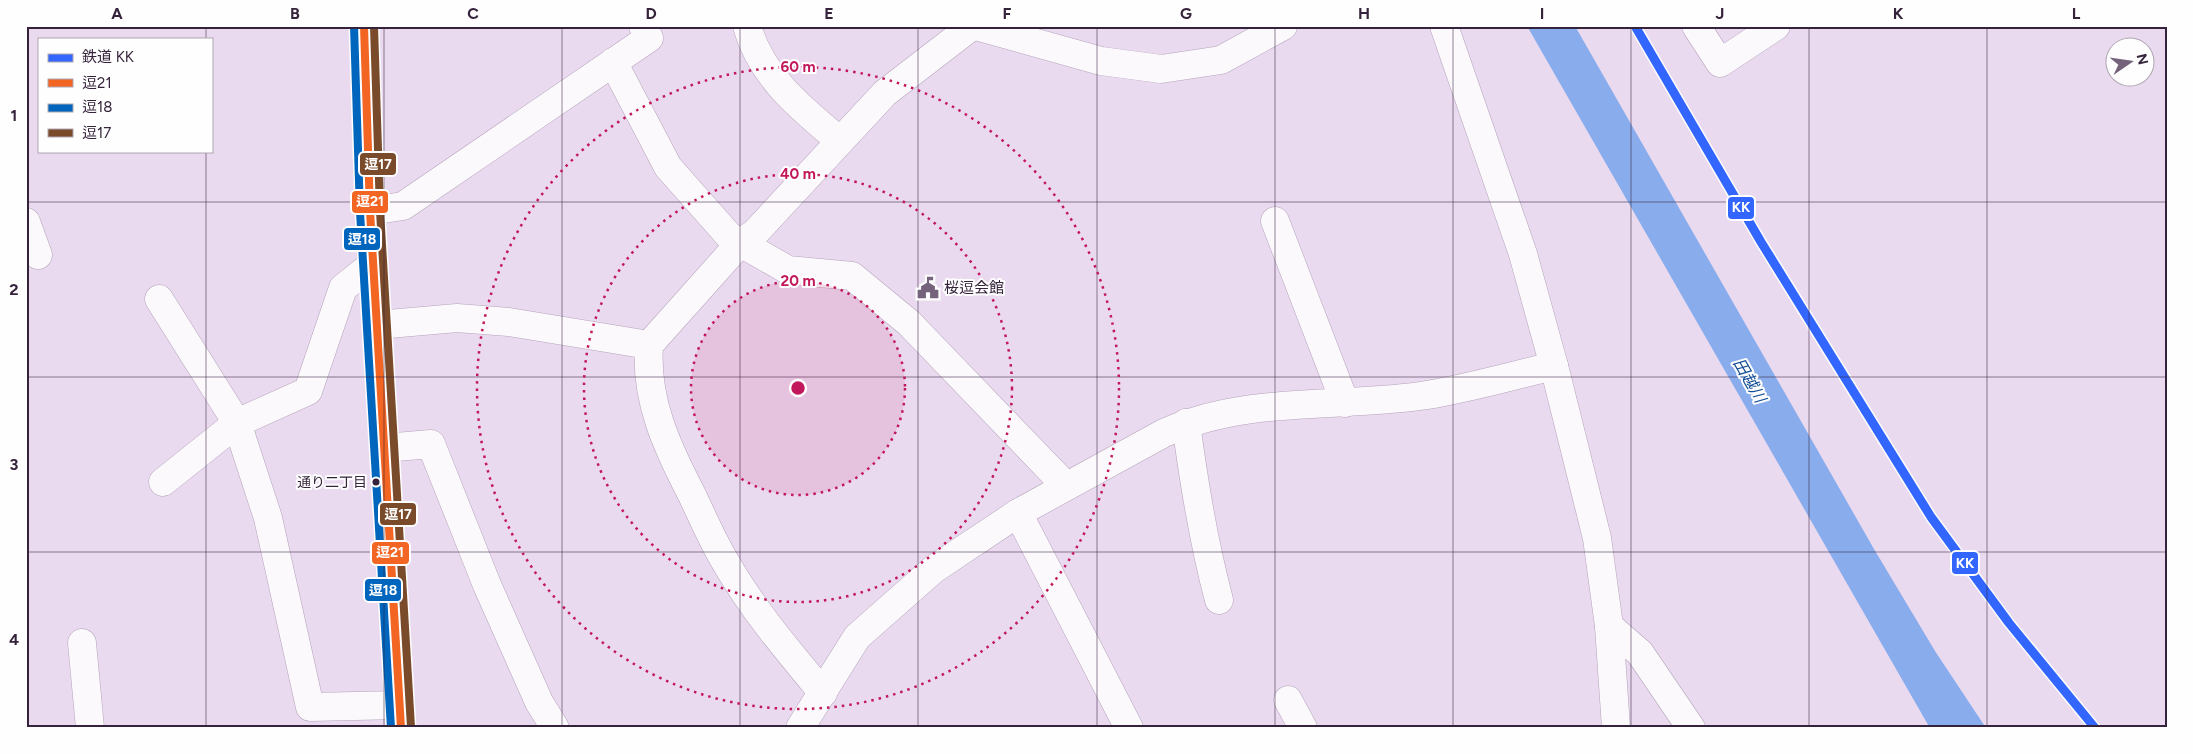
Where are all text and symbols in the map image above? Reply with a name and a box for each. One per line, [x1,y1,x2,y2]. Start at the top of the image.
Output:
text: A [111,4,123,23]
text: B [290,4,300,23]
text: C [467,4,479,23]
text: D [645,4,657,23]
text: E [824,4,834,23]
text: F [1003,4,1012,23]
text: G [1180,4,1192,23]
text: H [1358,4,1370,23]
text: I [1540,4,1544,23]
text: J [1716,4,1724,23]
text: K [1893,4,1904,23]
text: L [2072,4,2081,23]
legend [38,38,212,152]
north arrow [2106,38,2156,88]
text: 鉄道 KK [82,48,135,66]
text: N [2133,52,2152,66]
text: 60 m [780,58,816,76]
text: 逗21 [82,74,112,92]
text: 逗18 [82,98,112,116]
text: 1 [11,106,17,125]
text: 逗17 [82,124,111,142]
line badge: 逗17 [359,152,397,176]
text: 逗17 [364,156,392,173]
text: 40 m [780,165,816,183]
line badge: 逗21 [351,190,389,214]
text: 逗21 [356,193,384,210]
line badge: KK [1727,196,1755,220]
text: KK [1732,199,1751,216]
line badge: 逗18 [343,227,381,251]
text: 逗18 [348,231,376,248]
text: 20 m [780,272,816,290]
public building icon: 桜逗会館 [915,275,941,301]
place label: 桜逗会館 [944,279,1004,297]
text: 2 [9,280,19,299]
water label: 田越川 [1729,355,1771,408]
centre of rings [789,379,807,397]
text: 3 [10,455,19,474]
place label: 通り二丁目 [297,474,367,491]
marker: 通り二丁目 [371,477,381,487]
line badge: 逗17 [379,502,417,526]
text: 逗17 [384,506,412,523]
line badge: 逗21 [371,541,410,565]
text: 逗21 [376,544,404,561]
line badge: KK [1951,551,1979,575]
text: KK [1956,555,1975,572]
line badge: 逗18 [364,578,402,602]
text: 逗18 [369,582,397,599]
text: 4 [9,630,19,649]

